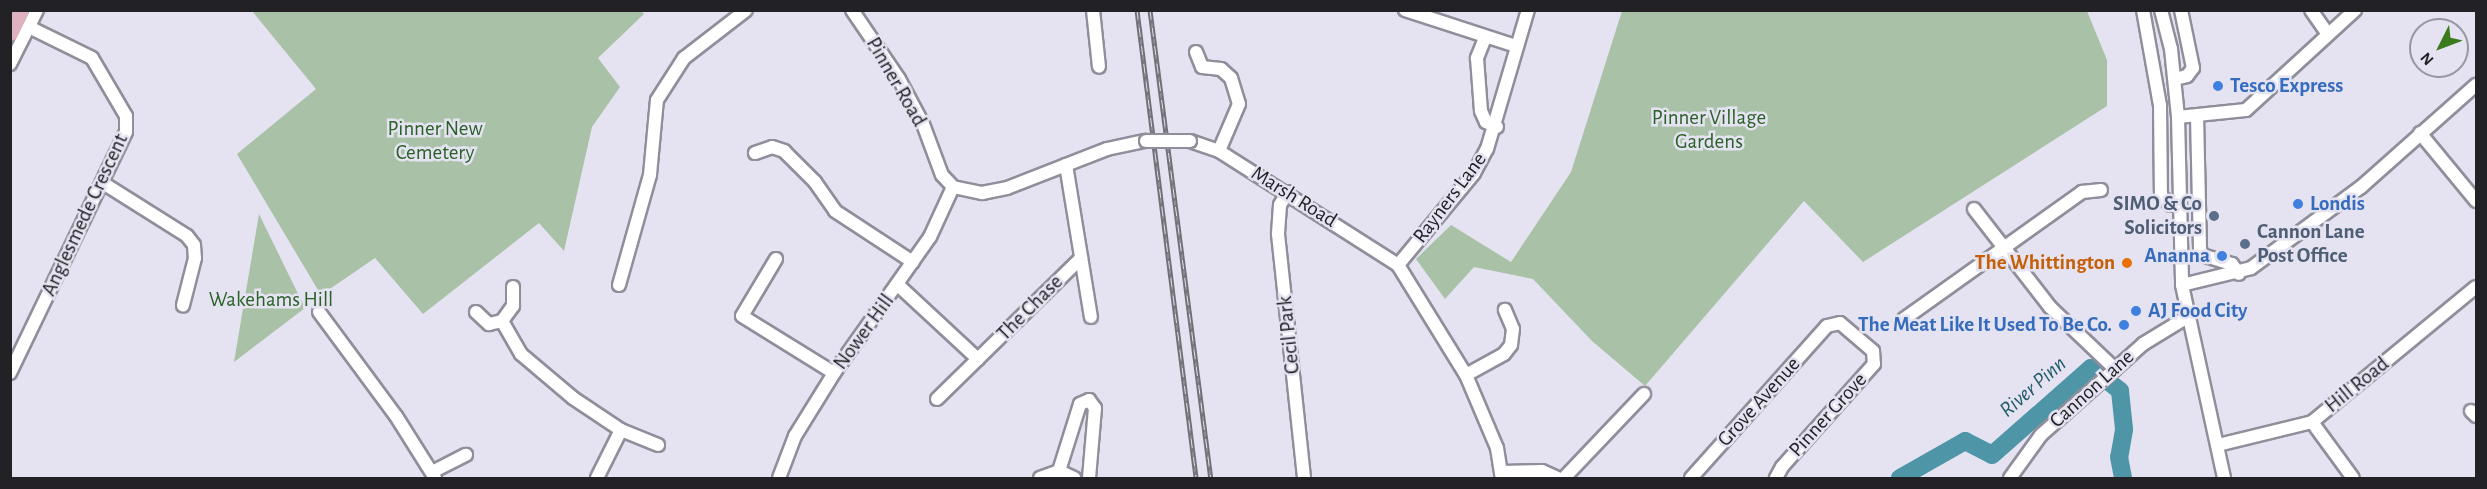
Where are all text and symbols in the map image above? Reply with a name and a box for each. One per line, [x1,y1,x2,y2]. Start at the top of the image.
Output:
north arrow [2409,18,2469,78]
street label: Pinner Road [860,33,932,131]
text: N [2417,49,2437,68]
place label: Tesco Express [2230,73,2343,99]
marker: Tesco Express [2211,79,2225,93]
park label: Pinner Village Gardens [1652,105,1766,155]
park label: Pinner New Cemetery [387,116,483,166]
street label: Anglesmede Crescent [36,130,134,300]
street label: Rayners Lane [1408,148,1492,248]
street label: Marsh Road [1246,161,1342,233]
place label: SIMO & Co Solicitors [2113,191,2202,241]
place label: Londis [2310,191,2365,217]
marker: Londis [2291,197,2305,211]
marker: SIMO & Co Solicitors [2207,209,2221,223]
place label: Cannon Lane Post Office [2257,219,2365,269]
marker: Cannon Lane Post Office [2238,237,2252,251]
place label: Ananna [2144,243,2210,269]
marker: Ananna [2215,249,2229,263]
place label: The Whittington [1975,250,2115,276]
marker: The Whittington [2120,256,2134,270]
street label: The Chase [992,270,1068,346]
park label: Wakehams Hill [209,287,333,313]
street label: Nower Hill [828,289,900,375]
street label: Cecil Park [1272,295,1306,375]
place label: AJ Food City [2148,298,2247,324]
marker: AJ Food City [2129,304,2143,318]
place label: The Meat Like It Used To Be Co. [1858,312,2112,338]
marker: The Meat Like It Used To Be Co. [2117,318,2131,332]
street label: Cannon Lane [2045,345,2139,433]
water label: River Pinn [1994,351,2072,423]
street label: Grove Avenue [1712,352,1806,452]
street label: Hill Road [2320,352,2394,418]
street label: Pinner Grove [1784,368,1872,462]

